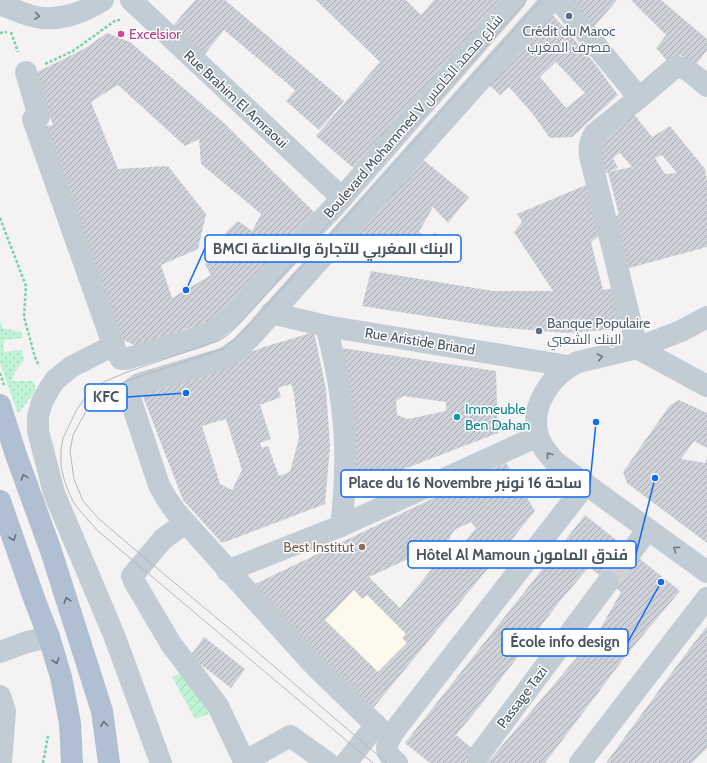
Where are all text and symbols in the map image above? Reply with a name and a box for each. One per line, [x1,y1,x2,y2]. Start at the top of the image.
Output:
street label: Boulevard Mohammed V شارع محمد الخامس [319,10,507,222]
one-way arrow [34,11,40,20]
marker: Crédit du Maroc مصرف المغرب [564,11,574,21]
place label: Crédit du Maroc مصرف المغرب [522,22,616,56]
place label: Excelsior [129,25,181,43]
marker: Excelsior [116,29,126,39]
street label: Rue Brahim El Amraoui [180,46,292,152]
callout: BMCI البنك المغربي للتجارة والصناعة [205,235,461,262]
text: BMCI البنك المغربي للتجارة والصناعة [213,240,453,261]
place label: Banque Populaire البنك الشعبي [547,314,650,351]
street label: Rue Aristide Briand [364,323,476,359]
marker: Banque Populaire البنك الشعبي [534,326,544,336]
one-way arrow [597,353,604,361]
callout: KFC [85,384,127,411]
text: KFC [93,388,119,406]
place label: Immeuble Ben Dahan [465,400,531,434]
marker: Immeuble Ben Dahan [452,412,462,422]
one-way arrow [547,452,554,459]
callout: Place du 16 Novembre ساحة 16 نونبر [341,470,590,497]
one-way arrow [20,474,28,481]
text: Place du 16 Novembre ساحة 16 نونبر [348,474,582,492]
one-way arrow [8,535,17,542]
place label: Best Institut [283,538,354,556]
callout: Hôtel Al Mamoun فندق المامون [408,541,636,568]
marker: Best Institut [357,542,367,552]
text: Hôtel Al Mamoun فندق المامون [416,546,628,564]
one-way arrow [673,547,680,554]
one-way arrow [63,597,71,604]
callout: École info design [502,629,628,656]
text: École info design [510,632,620,651]
one-way arrow [51,657,60,664]
street label: Passage Tazi [493,662,551,732]
one-way arrow [100,721,109,727]

